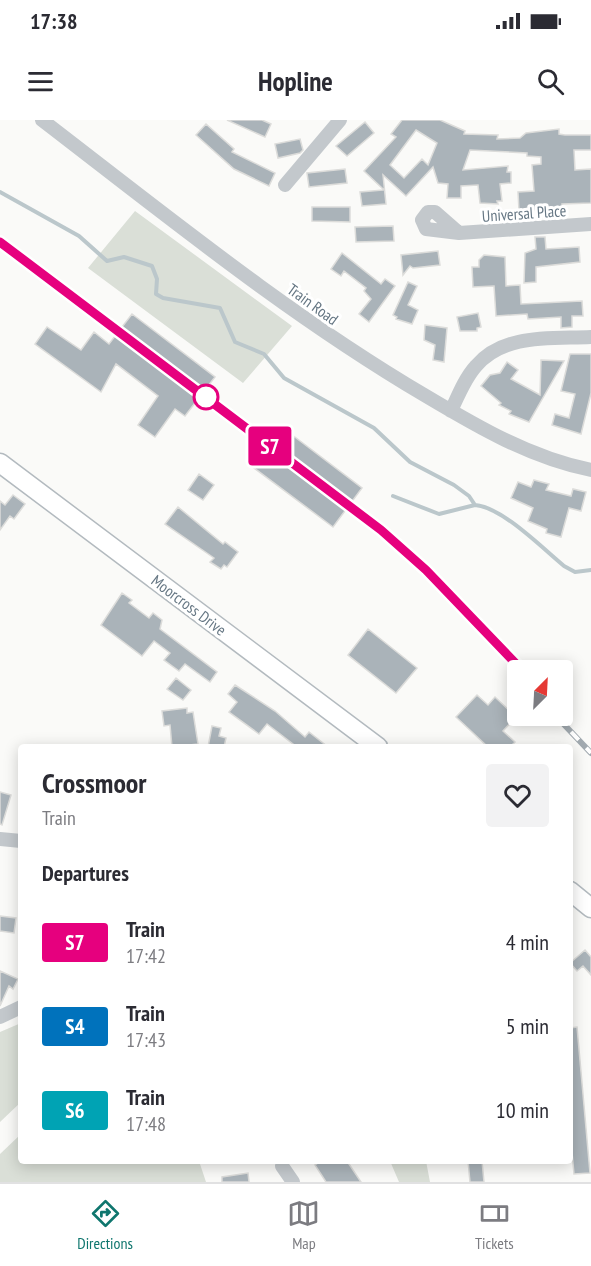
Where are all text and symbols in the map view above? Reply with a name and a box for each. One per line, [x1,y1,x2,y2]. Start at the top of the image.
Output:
text: 17:38 [30,7,78,35]
text: Hopline [258,64,333,98]
icon: menu [24,65,57,98]
icon: search [534,65,567,98]
street label: Universal Place [481,200,567,226]
street label: Train Road [284,279,342,329]
unlabelled marker [193,384,219,410]
line badge: S7 [243,426,297,466]
text: S7 [260,433,280,460]
street label: Moorcross Drive [148,570,230,640]
north arrow [507,660,573,726]
map controls [507,660,573,726]
text: Crossmoor [42,764,147,801]
button: heart [486,764,549,827]
text: Train [42,805,76,831]
text: Departures [42,859,129,887]
text: Train [126,915,165,943]
text: 4 min [506,928,549,956]
text: S7 [65,929,85,956]
text: 17:42 [126,943,166,969]
text: Train [126,999,165,1027]
text: 5 min [506,1012,549,1040]
text: S4 [65,1013,85,1040]
text: 17:43 [126,1027,166,1053]
text: Train [126,1083,165,1111]
text: 10 min [496,1096,549,1124]
text: S6 [65,1097,85,1124]
text: 17:48 [126,1111,166,1137]
tab: Directions [77,1197,133,1253]
tab: Map [287,1197,320,1253]
tab: Tickets [475,1197,514,1253]

